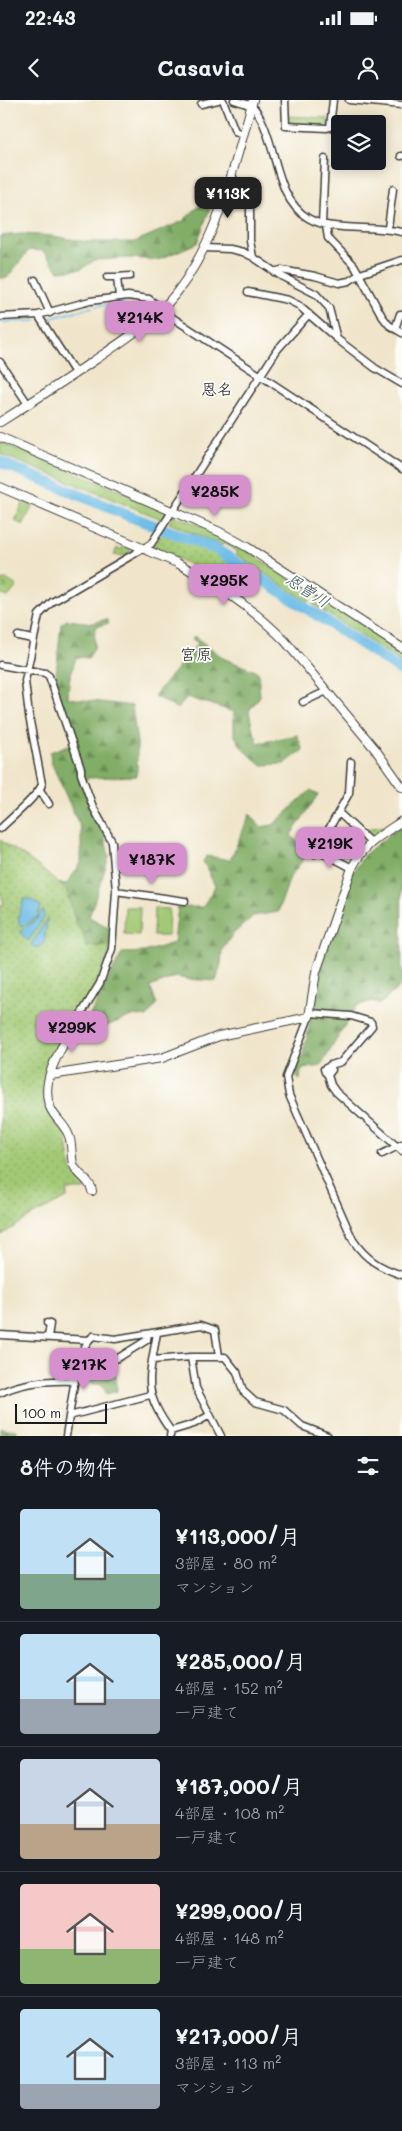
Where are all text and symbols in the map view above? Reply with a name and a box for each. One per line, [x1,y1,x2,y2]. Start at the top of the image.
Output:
text: 22:43 [25,5,76,30]
text: Casavia [157,53,245,82]
icon: back [20,54,48,82]
icon: person [354,54,382,82]
map controls [331,115,386,170]
button: layers [331,115,386,170]
pin: ¥113K [193,176,263,219]
text: ¥113K [206,182,250,203]
pin: ¥214K [105,300,175,343]
text: ¥214K [116,306,164,327]
district label: 恩名 [201,378,233,399]
pin: ¥285K [180,474,250,517]
text: ¥285K [190,480,240,501]
pin: ¥295K [189,564,259,606]
water label: 恩曽川 [282,568,334,611]
text: ¥295K [200,569,248,590]
district label: 宮原 [180,643,212,664]
pin: ¥219K [295,826,365,869]
text: ¥219K [307,832,353,853]
pin: ¥187K [117,842,187,885]
text: ¥187K [129,848,175,869]
pin: ¥299K [37,1010,107,1053]
text: ¥299K [47,1016,97,1037]
pin: ¥217K [49,1348,119,1390]
text: ¥217K [61,1353,107,1374]
scale bar [15,1401,108,1424]
text: 100 m [22,1403,61,1422]
icon: filters [354,1452,382,1480]
text: 8件の物件 [20,1453,117,1480]
text: ¥113,000/月 [175,1522,300,1549]
icon: home [60,1529,120,1589]
text: 3部屋 · 80 m² [175,1552,277,1573]
text: マンション [175,1576,254,1597]
text: ¥285,000/月 [175,1647,306,1674]
icon: home [60,1654,120,1714]
text: 4部屋 · 152 m² [175,1677,283,1698]
text: 一戸建て [175,1701,239,1722]
text: ¥187,000/月 [175,1772,303,1799]
icon: home [60,1779,120,1839]
text: 4部屋 · 108 m² [175,1802,284,1823]
text: 一戸建て [175,1826,239,1847]
text: ¥299,000/月 [175,1897,306,1924]
icon: home [60,1904,120,1964]
text: 4部屋 · 148 m² [175,1927,284,1948]
text: 一戸建て [175,1951,239,1972]
text: ¥217,000/月 [175,2022,302,2049]
icon: home [60,2029,120,2089]
text: 3部屋 · 113 m² [175,2052,281,2073]
text: マンション [175,2076,254,2097]

